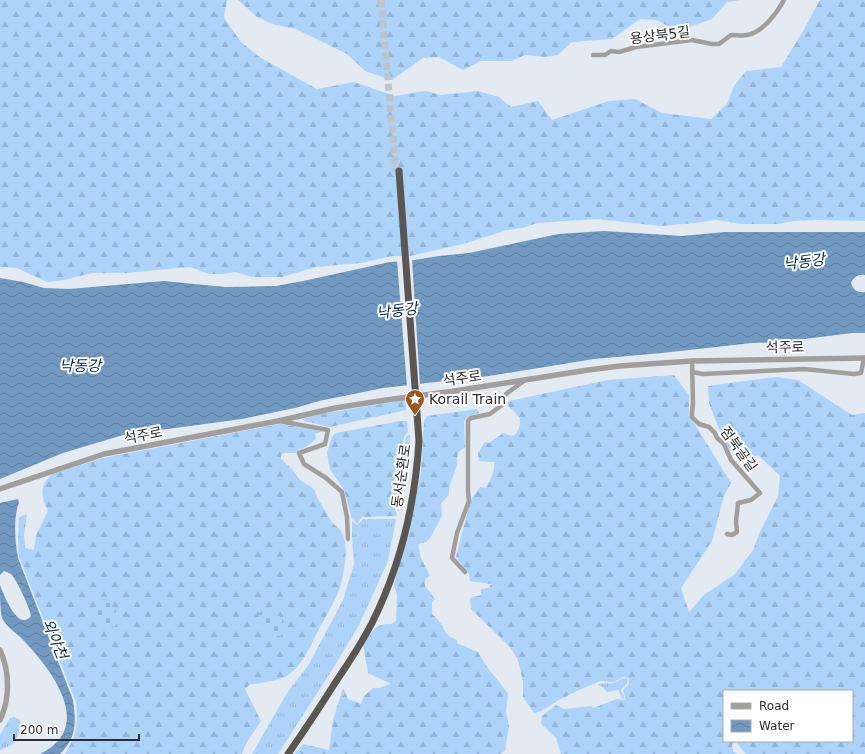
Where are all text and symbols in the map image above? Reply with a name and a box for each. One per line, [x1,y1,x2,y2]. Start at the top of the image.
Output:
street label: 용상북5길 [629,23,691,47]
water label: 낙동강 [782,250,828,273]
water label: 낙동강 [375,299,421,322]
street label: 석주로 [766,339,805,355]
water label: 낙동강 [59,357,103,375]
street label: 석주로 [442,367,482,389]
place icon: Korail Train [404,388,426,416]
place label: Korail Train [429,391,506,407]
street label: 석주로 [123,423,164,447]
street label: 점북골길 [717,423,761,475]
street label: 동서순환로 [389,443,413,509]
water label: 와야천 [39,616,72,664]
legend [723,690,853,742]
text: Road [759,699,789,713]
scale bar [14,716,139,742]
text: Water [759,719,795,733]
text: 200 m [20,723,58,737]

